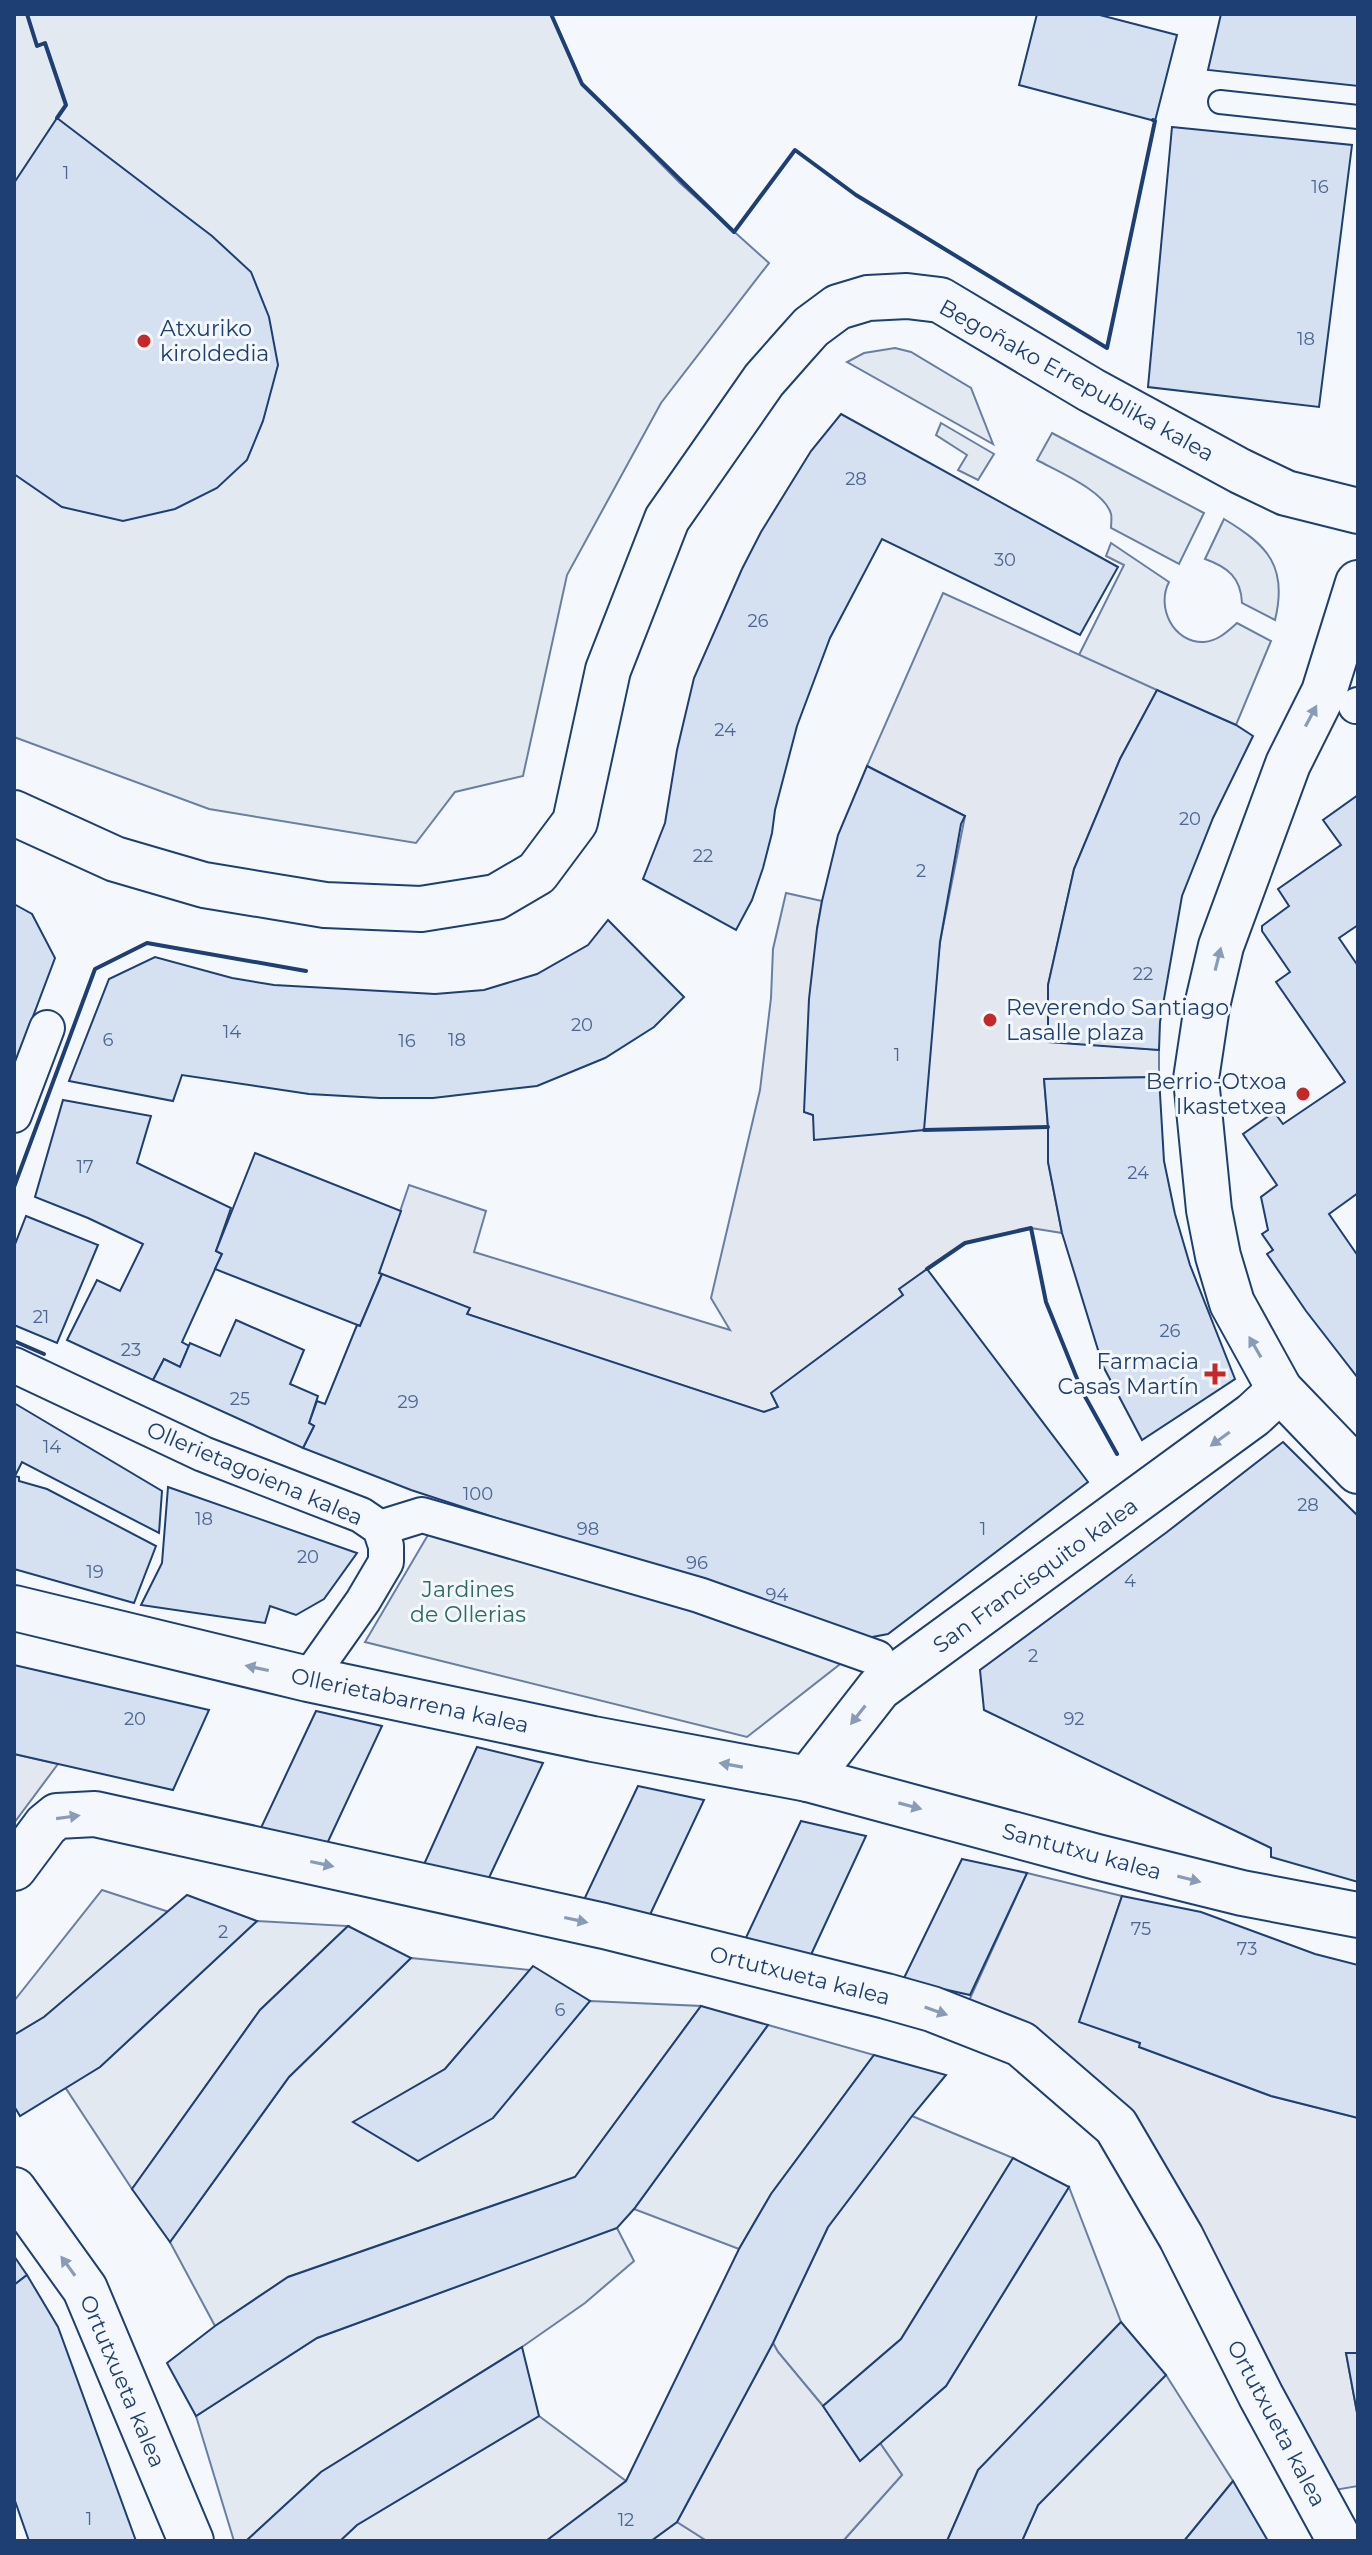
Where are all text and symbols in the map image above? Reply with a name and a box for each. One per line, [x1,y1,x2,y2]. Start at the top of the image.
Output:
house number: 1 [63,162,69,184]
house number: 16 [1311,176,1329,198]
street label: Begoñako Errepublika kalea [935,293,1219,467]
place label: Atxuriko kiroldedia [160,315,269,367]
house number: 18 [1297,328,1315,350]
marker: Atxuriko kiroldedia [135,332,153,350]
house number: 28 [845,468,867,490]
house number: 30 [994,549,1016,571]
house number: 26 [747,610,769,632]
one-way arrow [1305,705,1318,728]
house number: 24 [714,719,736,741]
house number: 20 [1179,808,1201,830]
house number: 22 [693,845,713,867]
house number: 2 [916,860,926,882]
one-way arrow [1213,946,1225,971]
house number: 22 [1133,963,1153,985]
place label: Reverendo Santiago Lasalle plaza [1006,994,1229,1046]
marker: Reverendo Santiago Lasalle plaza [981,1011,999,1029]
house number: 20 [571,1014,593,1036]
house number: 14 [223,1021,241,1043]
house number: 6 [103,1029,114,1051]
house number: 18 [448,1029,466,1051]
house number: 16 [398,1030,416,1052]
house number: 1 [894,1044,900,1066]
place label: Berrio-Otxoa Ikastetxea [1146,1068,1287,1120]
marker: Berrio-Otxoa Ikastetxea [1294,1085,1312,1103]
house number: 17 [76,1156,94,1178]
house number: 24 [1127,1162,1149,1184]
house number: 21 [33,1306,49,1328]
house number: 26 [1159,1320,1181,1342]
one-way arrow [1248,1336,1262,1358]
house number: 23 [121,1339,141,1361]
place label: Farmacia Casas Martín [1058,1348,1199,1400]
marker: Farmacia Casas Martín [1206,1365,1224,1383]
house number: 25 [230,1388,250,1410]
house number: 29 [397,1391,419,1413]
street label: Ollerietagoiena kalea [143,1416,367,1531]
one-way arrow [1209,1431,1230,1447]
house number: 14 [43,1436,61,1458]
house number: 100 [463,1483,493,1505]
street label: San Francisquito kalea [928,1492,1143,1659]
house number: 28 [1297,1494,1319,1516]
house number: 18 [195,1508,213,1530]
house number: 98 [577,1518,599,1540]
house number: 1 [980,1518,986,1540]
house number: 20 [297,1546,319,1568]
house number: 96 [686,1552,708,1574]
house number: 19 [86,1561,104,1583]
house number: 4 [1124,1570,1136,1592]
park label: Jardines de Ollerias [410,1576,526,1628]
house number: 94 [766,1584,789,1606]
house number: 2 [1028,1645,1038,1667]
one-way arrow [244,1661,269,1674]
street label: Ollerietabarrena kalea [288,1662,531,1739]
one-way arrow [850,1705,867,1725]
house number: 20 [124,1708,146,1730]
house number: 92 [1063,1708,1085,1730]
one-way arrow [718,1758,743,1770]
one-way arrow [899,1800,923,1813]
one-way arrow [55,1810,80,1823]
street label: Santutxu kalea [999,1817,1165,1886]
one-way arrow [310,1858,335,1871]
one-way arrow [1176,1874,1201,1886]
one-way arrow [563,1914,588,1927]
house number: 75 [1131,1918,1151,1940]
house number: 2 [218,1921,228,1943]
house number: 73 [1237,1938,1257,1960]
street label: Ortutxueta kalea [707,1940,893,2011]
house number: 6 [555,1999,566,2021]
one-way arrow [925,2006,949,2018]
one-way arrow [61,2255,76,2276]
street label: Ortutxueta kalea [74,2291,171,2472]
street label: Ortutxueta kalea [1221,2335,1332,2511]
house number: 1 [86,2508,92,2530]
house number: 12 [618,2509,634,2531]

